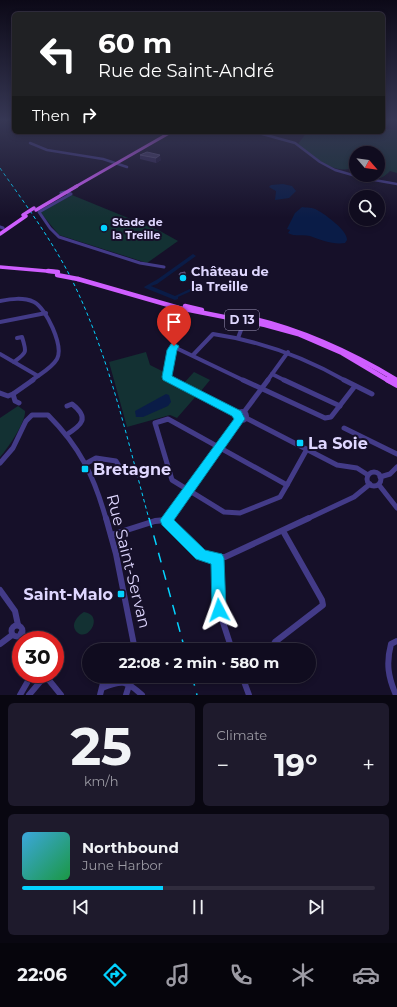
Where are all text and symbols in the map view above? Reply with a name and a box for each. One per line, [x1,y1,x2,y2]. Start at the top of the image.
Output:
text: 60 m [98,26,172,60]
icon: left [32,28,84,80]
text: Rue de Saint-André [98,60,274,82]
icon: right [78,104,100,126]
text: Then [32,106,70,125]
north arrow [349,146,385,182]
map controls [349,146,385,226]
button: search [349,190,385,226]
place label: Stade de la Treille [112,215,163,242]
marker: Stade de la Treille [99,223,109,233]
place label: Château de la Treille [191,263,269,294]
marker: Château de la Treille [178,273,188,283]
pin [157,305,191,346]
road number: D 13 [225,310,259,330]
icon: arrive [163,311,185,333]
place label: La Soie [308,434,368,453]
marker: La Soie [295,438,305,448]
place label: Bretagne [93,460,171,479]
marker: Bretagne [80,464,90,474]
street label: Rue Saint-Servan [103,492,154,630]
place label: Saint-Malo [24,585,113,604]
marker: Saint-Malo [116,589,126,599]
position arrow [198,589,240,631]
speed limit sign: 30 [12,631,64,683]
text: 22:08 · 2 min · 580 m [119,653,279,672]
text: 25 [70,715,132,778]
text: Climate [217,727,267,743]
text: 19° [274,747,317,784]
text: − [217,752,229,779]
text: + [362,752,375,779]
text: km/h [84,773,119,789]
text: Northbound [82,838,179,857]
text: June Harbor [82,857,163,873]
icon: previous [70,896,92,918]
icon: pause [187,896,209,918]
icon: next [305,896,327,918]
icon: directions [101,961,129,989]
icon: music [164,961,192,989]
icon: phone [227,961,255,989]
icon: climate [289,961,317,989]
icon: car [352,961,380,989]
text: 22:06 [17,964,67,986]

